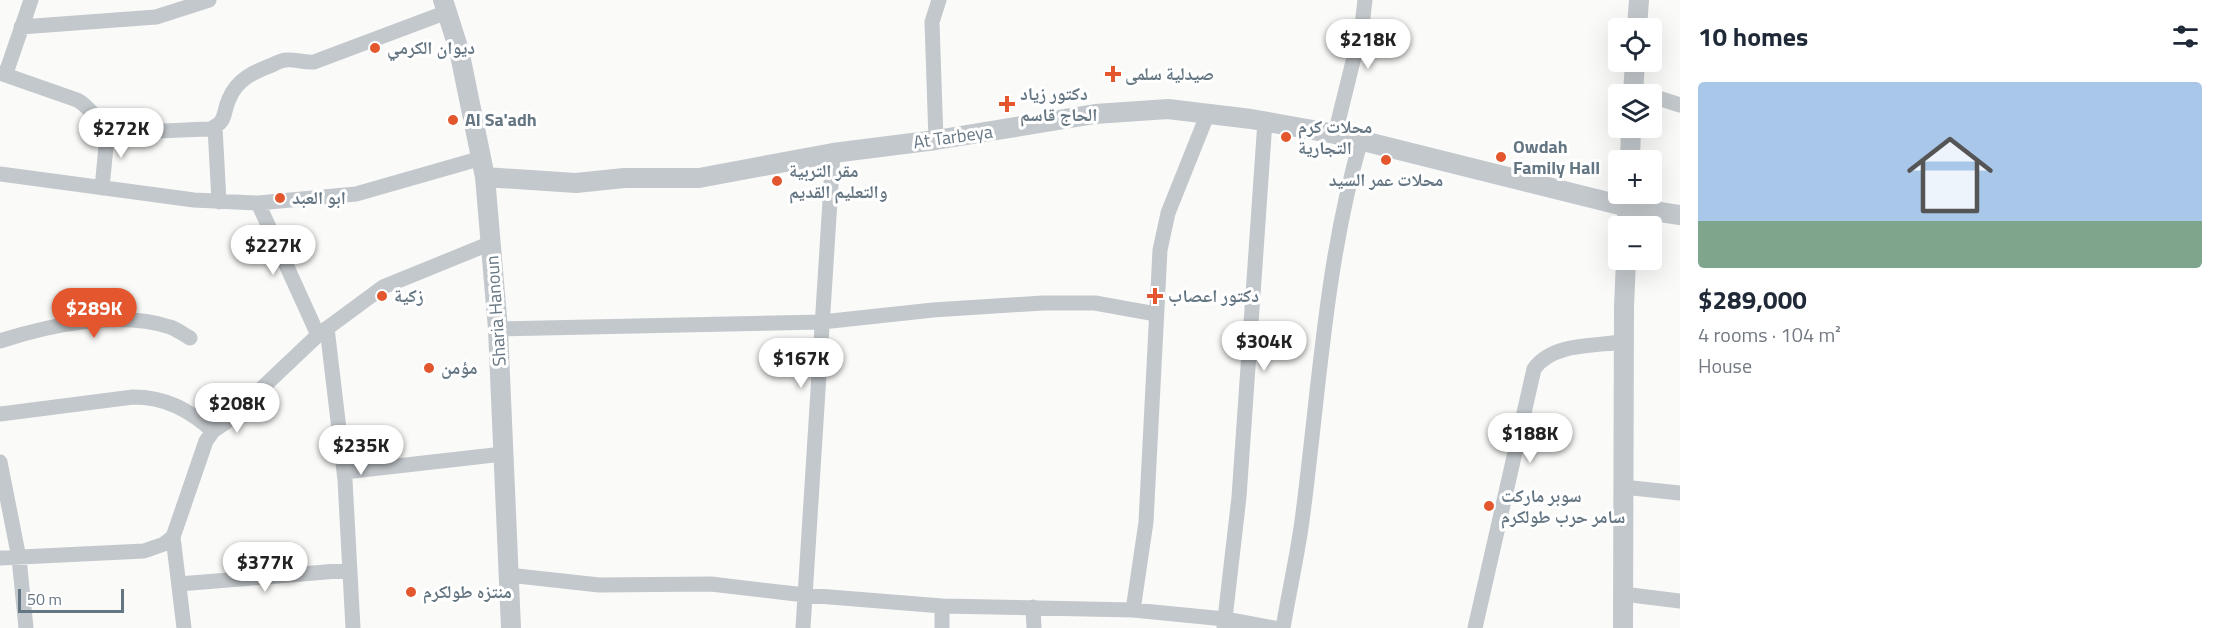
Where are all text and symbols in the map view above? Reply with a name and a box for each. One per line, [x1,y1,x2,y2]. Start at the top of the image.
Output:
text: 10 homes [1698,17,1808,56]
map controls [1608,18,1662,270]
button: locate [1608,18,1662,72]
pin: $218K [1326,19,1410,70]
icon: filters [2169,20,2202,53]
text: $218K [1340,23,1396,54]
place label: ديوان الكرمي [387,34,475,62]
marker: ديوان الكرمي [368,41,382,55]
place label: صيدلية سلمى [1125,60,1214,87]
marker: صيدلية سلمى [1106,67,1120,81]
place label: دكتور زياد الحاج قاسم [1020,80,1097,128]
button: layers [1608,84,1662,138]
marker: دكتور زياد الحاج قاسم [998,95,1016,113]
place label: Al Sa'adh [465,106,537,133]
pin: $272K [79,108,163,159]
text: $272K [93,112,149,143]
marker: Al Sa'adh [446,113,460,127]
place label: محلات كرم التجارية [1298,113,1372,161]
street label: At Tarbeya [912,118,994,155]
icon: home [1896,121,2004,229]
marker: محلات كرم التجارية [1279,130,1293,144]
place label: Owdah Family Hall [1513,133,1600,181]
marker: Owdah Family Hall [1494,150,1508,164]
button: + [1608,150,1662,204]
marker: محلات عمر السيد [1379,153,1393,167]
place label: مقر التربية والتعليم القديم [789,157,888,205]
place label: محلات عمر السيد [1329,166,1443,193]
marker: مقر التربية والتعليم القديم [770,174,784,188]
place label: ابو العبد [292,184,346,211]
marker: ابو العبد [273,191,287,205]
button: − [1608,216,1662,270]
pin: $227K [231,225,315,276]
text: $227K [245,229,301,260]
street label: Sharia Hanoun [478,255,513,367]
text: $289,000 [1698,280,1807,319]
place label: زكية [394,282,424,309]
place label: دكتور اعصاب [1168,282,1259,309]
marker: دكتور اعصاب [1146,287,1164,305]
pin: $289K [52,288,136,339]
marker: زكية [375,289,389,303]
text: $289K [66,292,122,323]
text: 4 rooms · 104 m² [1698,319,1841,350]
pin: $304K [1222,321,1306,372]
text: $304K [1236,325,1292,356]
pin: $167K [759,338,843,389]
text: $167K [773,342,829,373]
text: House [1698,350,1752,381]
place label: مؤمن [441,354,478,381]
marker: مؤمن [422,361,436,375]
pin: $208K [195,383,279,434]
text: $208K [209,387,265,418]
pin: $188K [1488,413,1572,464]
text: $188K [1502,417,1558,448]
pin: $235K [319,425,403,476]
text: $235K [333,429,389,460]
place label: سوبر ماركت سامر حرب طولكرم [1501,482,1625,530]
marker: سوبر ماركت سامر حرب طولكرم [1482,499,1496,513]
pin: $377K [223,542,307,593]
text: $377K [237,546,293,577]
place label: منتزه طولكرم [423,578,512,605]
marker: منتزه طولكرم [404,585,418,599]
scale bar [18,586,124,614]
text: 50 m [27,587,62,611]

